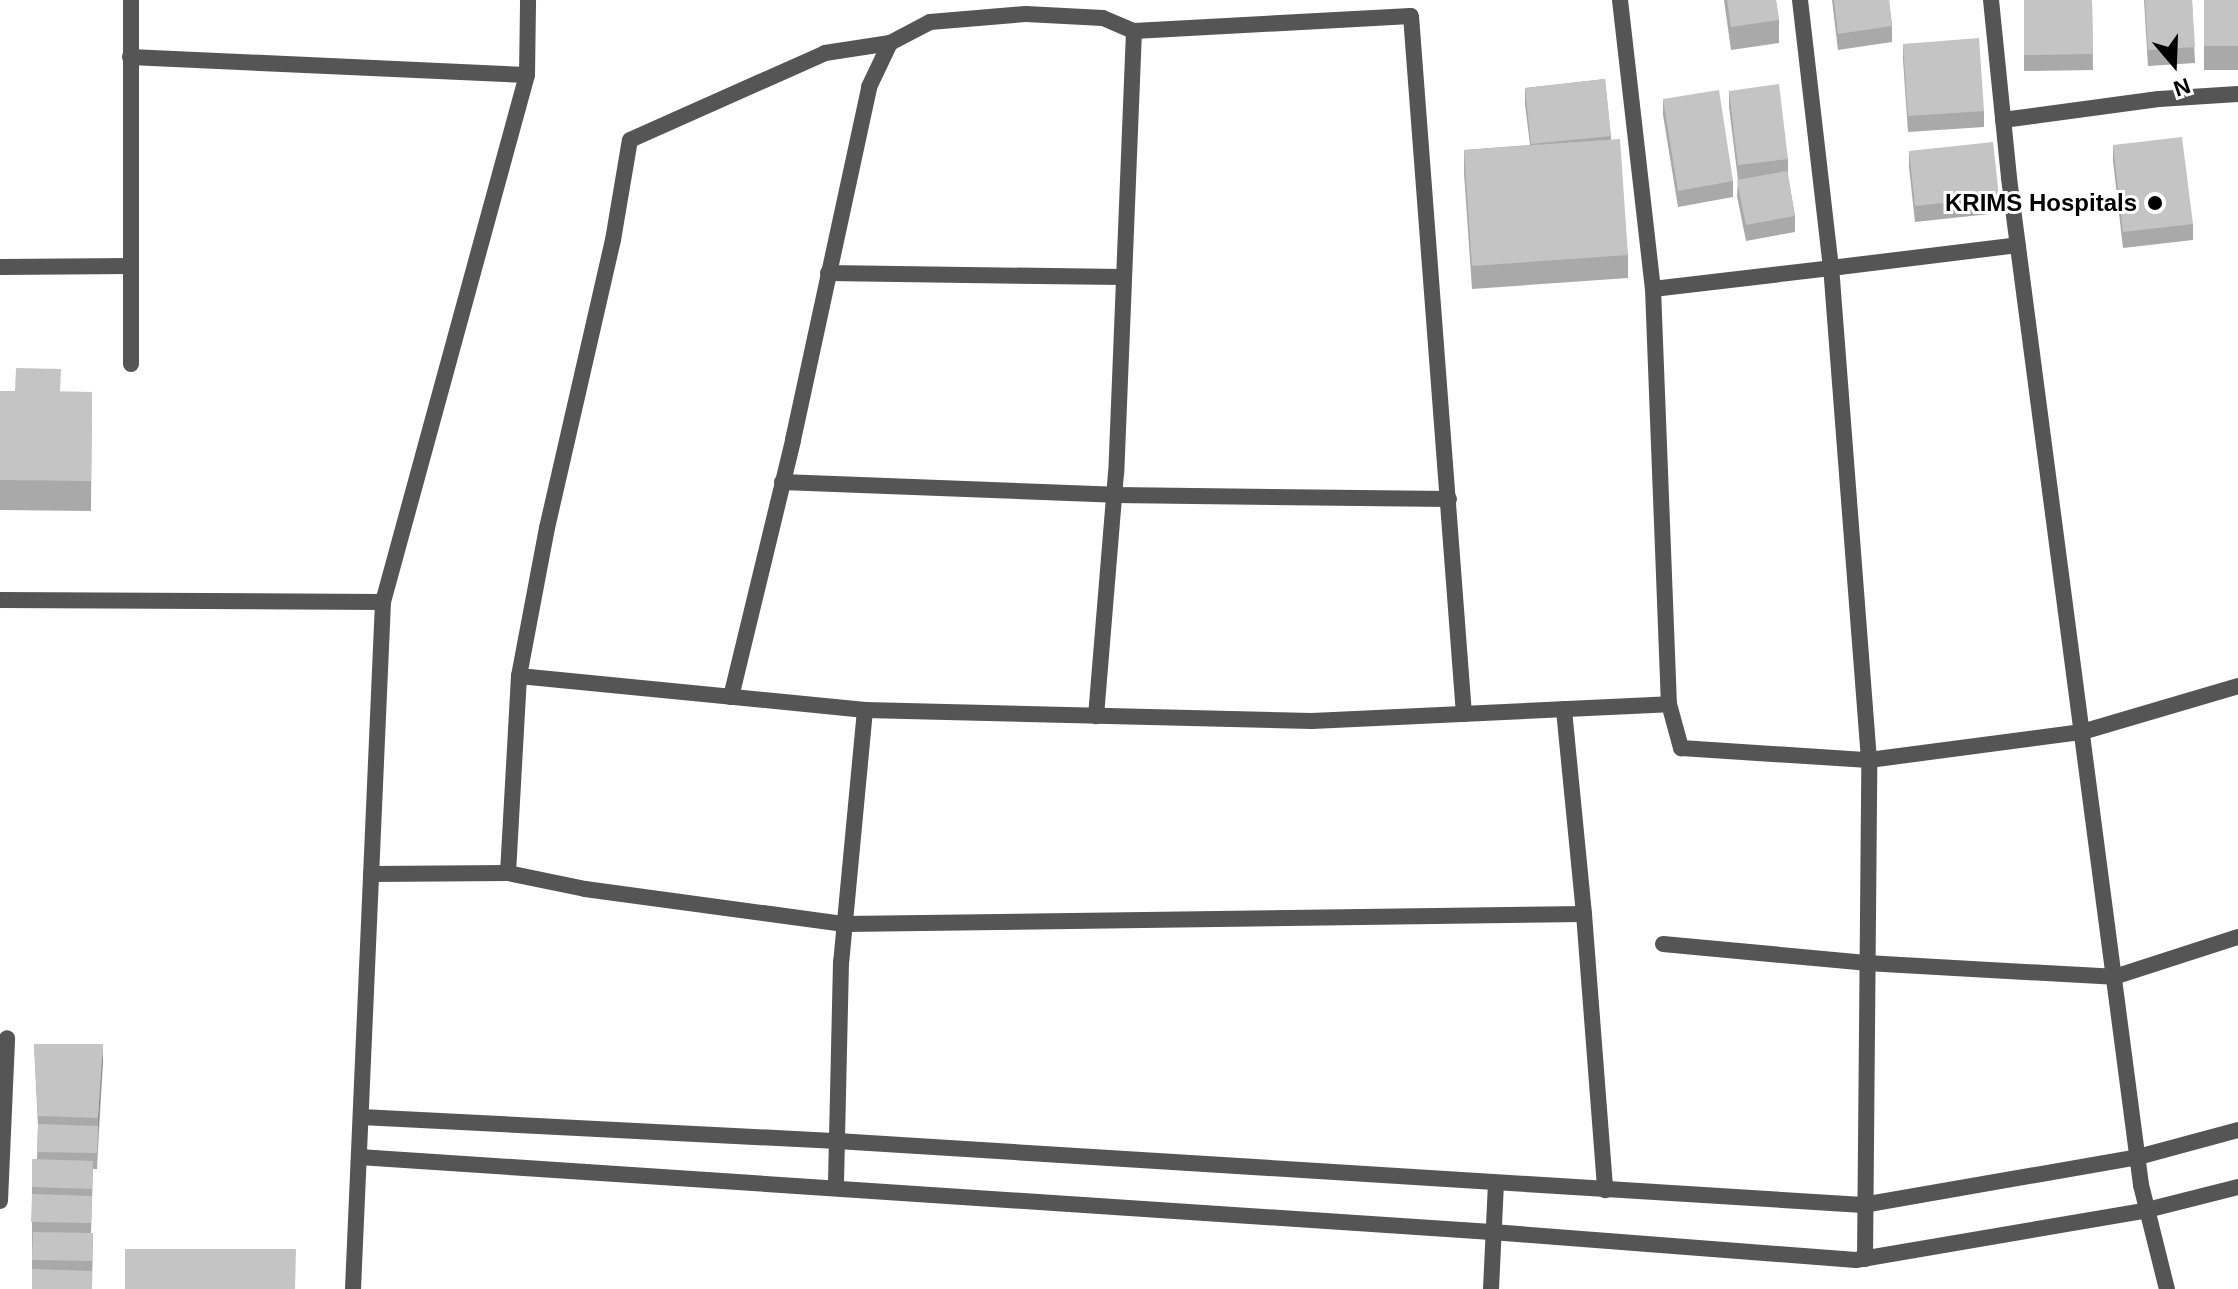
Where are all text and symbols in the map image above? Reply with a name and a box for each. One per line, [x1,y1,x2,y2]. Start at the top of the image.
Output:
north arrow [2134,24,2214,104]
text: N [2170,73,2194,102]
place label: KRIMS Hospitals [1945,189,2137,217]
marker: KRIMS Hospitals [2144,192,2166,214]

